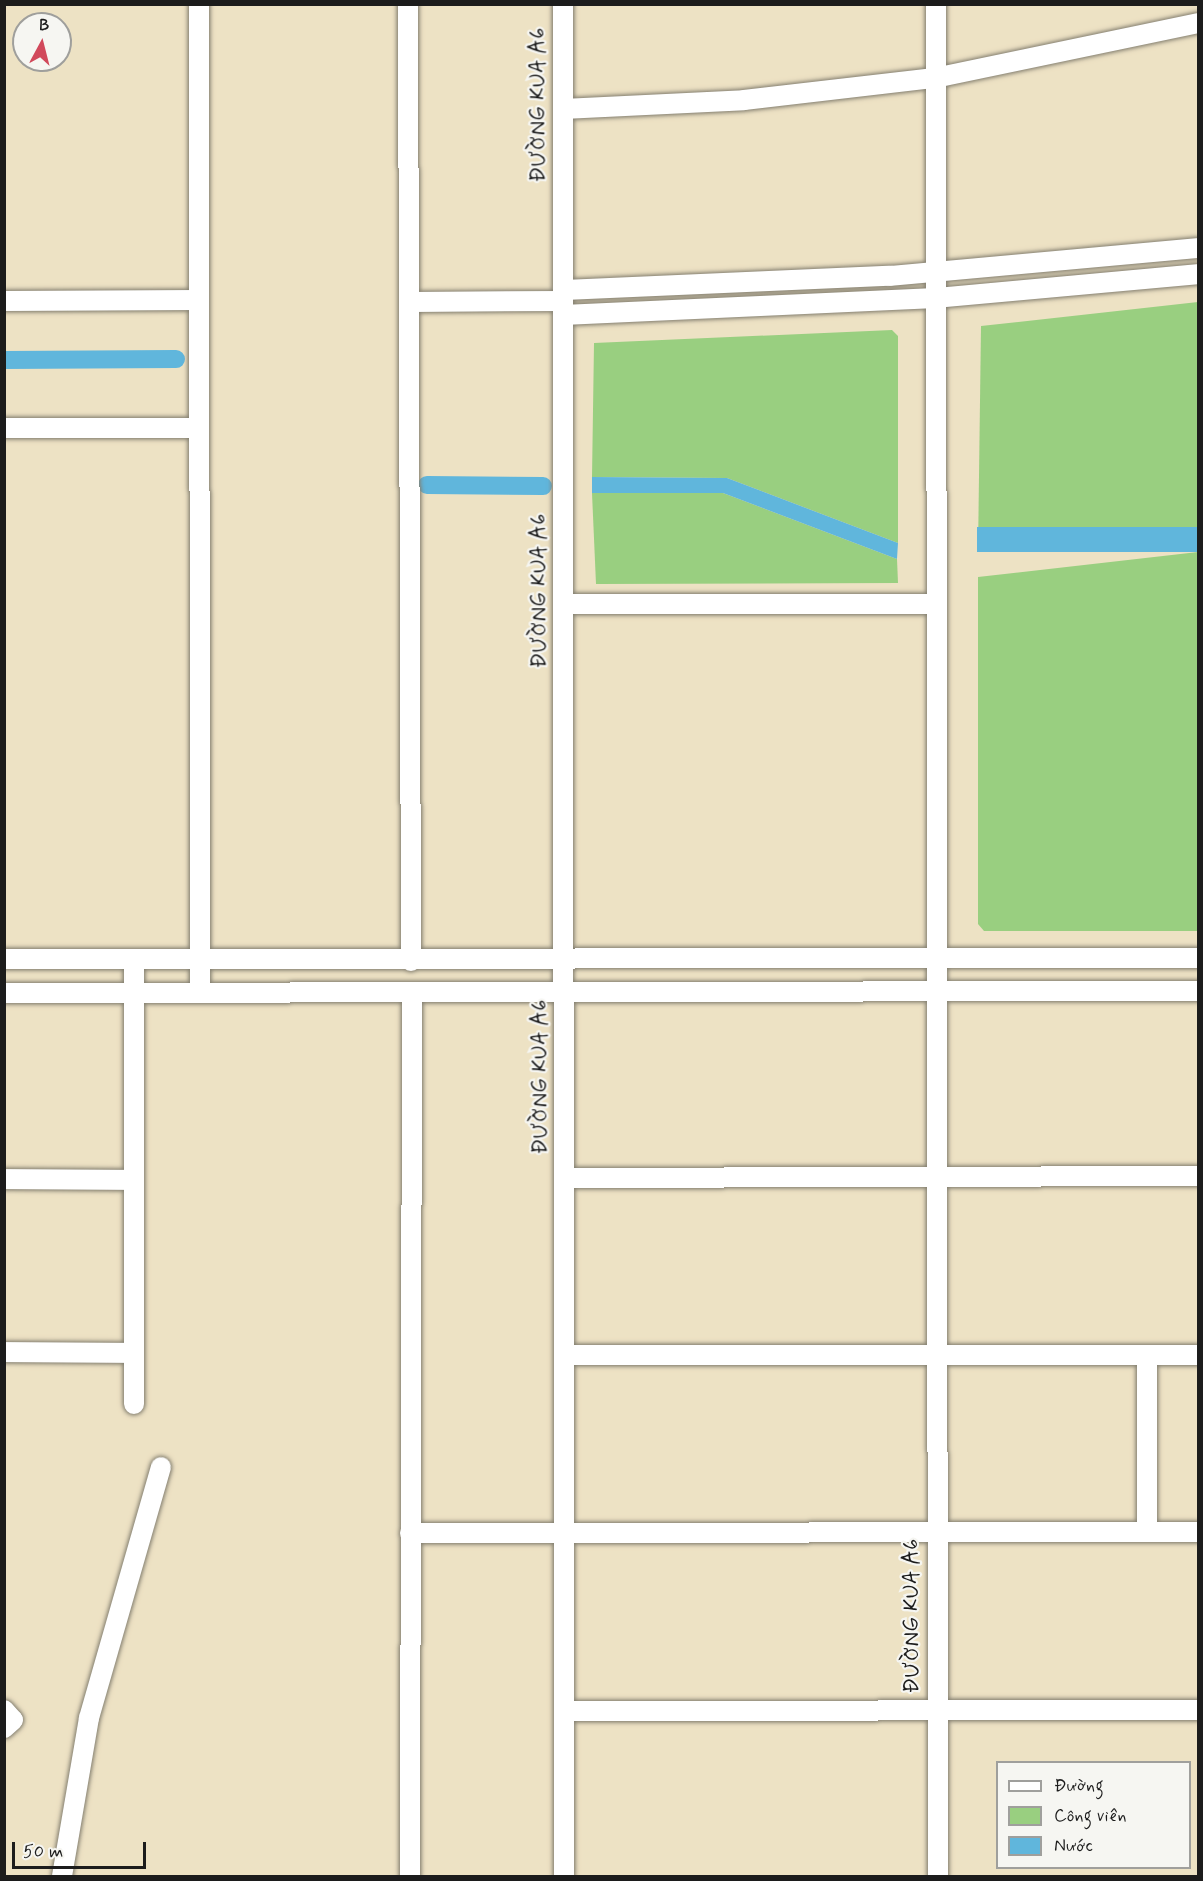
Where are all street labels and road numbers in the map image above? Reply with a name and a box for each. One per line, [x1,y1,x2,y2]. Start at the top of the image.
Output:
street label: ĐƯỜNG KUA A6 [526,26,552,184]
street label: ĐƯỜNG KUA A6 [527,512,553,670]
street label: ĐƯỜNG KUA A6 [528,998,554,1156]
street label: ĐƯỜNG KUA A6 [900,1537,926,1695]

